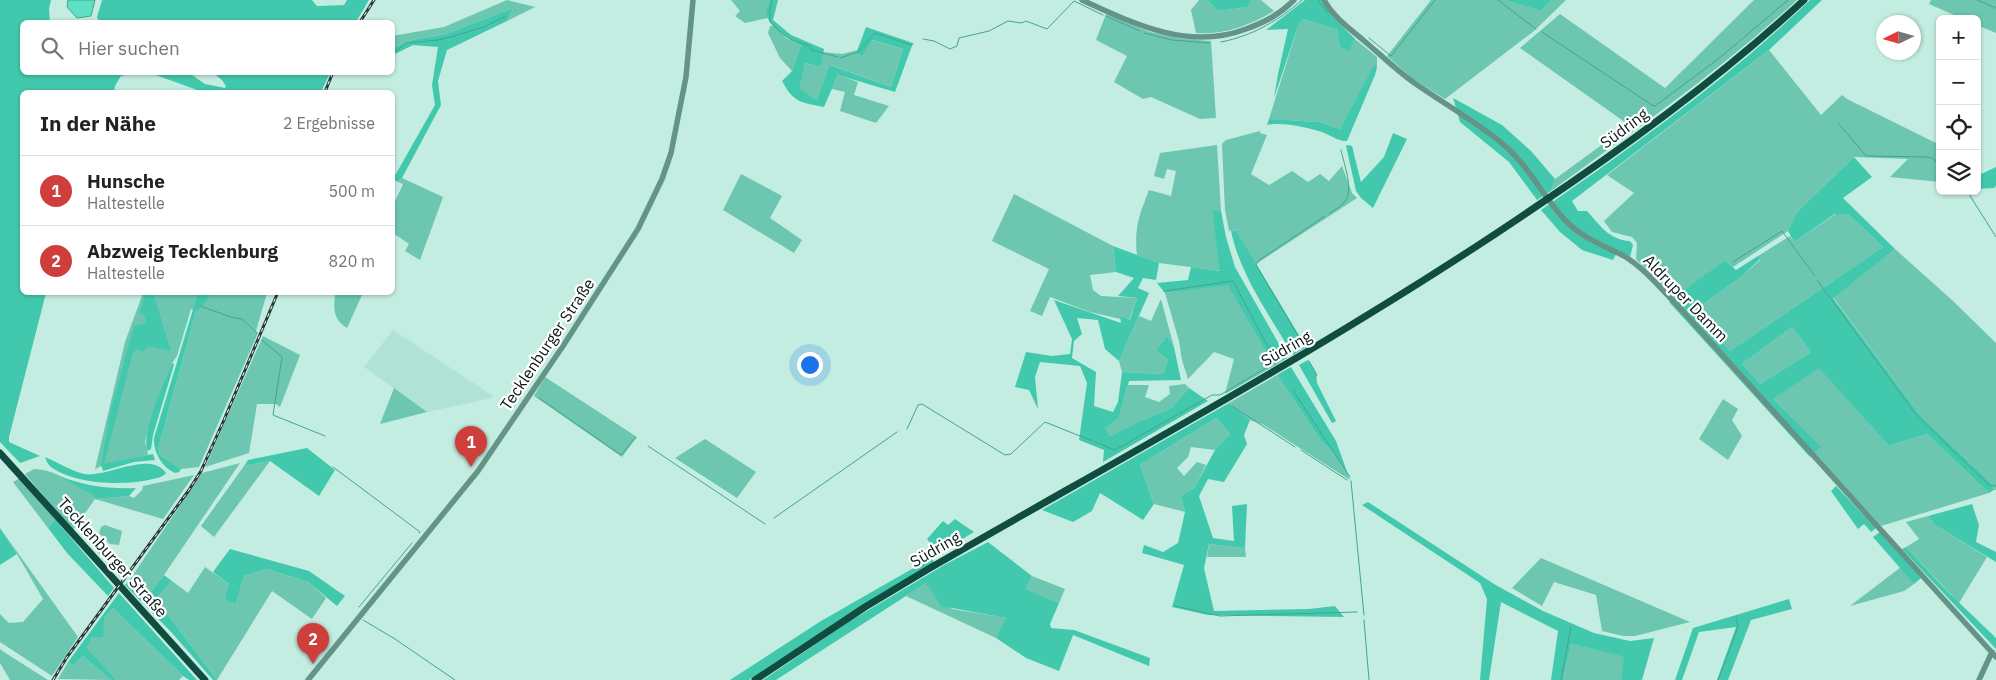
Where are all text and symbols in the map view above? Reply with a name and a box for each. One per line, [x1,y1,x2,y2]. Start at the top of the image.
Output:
north arrow [1876,15,1921,60]
map controls [1936,15,1981,195]
button: + [1936,15,1981,60]
search box [20,20,395,75]
icon: search [38,34,66,62]
text: Hier suchen [78,36,180,60]
button: − [1936,60,1981,105]
street label: Südring [1596,103,1652,153]
button: locate [1936,105,1981,150]
text: In der Nähe [40,109,156,137]
text: 2 Ergebnisse [283,113,375,133]
button: layers [1936,150,1981,195]
text: Hunsche [87,169,165,193]
text: 1 [51,181,61,201]
text: 500 m [328,181,375,201]
text: Haltestelle [87,193,165,213]
text: Abzweig Tecklenburg [87,239,278,263]
street label: Aldruper Damm [1639,250,1733,346]
text: 2 [51,251,61,271]
text: 820 m [328,251,375,271]
text: Haltestelle [87,263,165,283]
street label: Tecklenburger Straße [495,274,599,414]
street label: Südring [1257,325,1315,370]
your location [797,352,823,378]
pin: 1 [455,426,487,467]
street label: Tecklenburger Straße [54,493,172,621]
street label: Südring [906,526,964,571]
pin: 2 [297,623,329,664]

